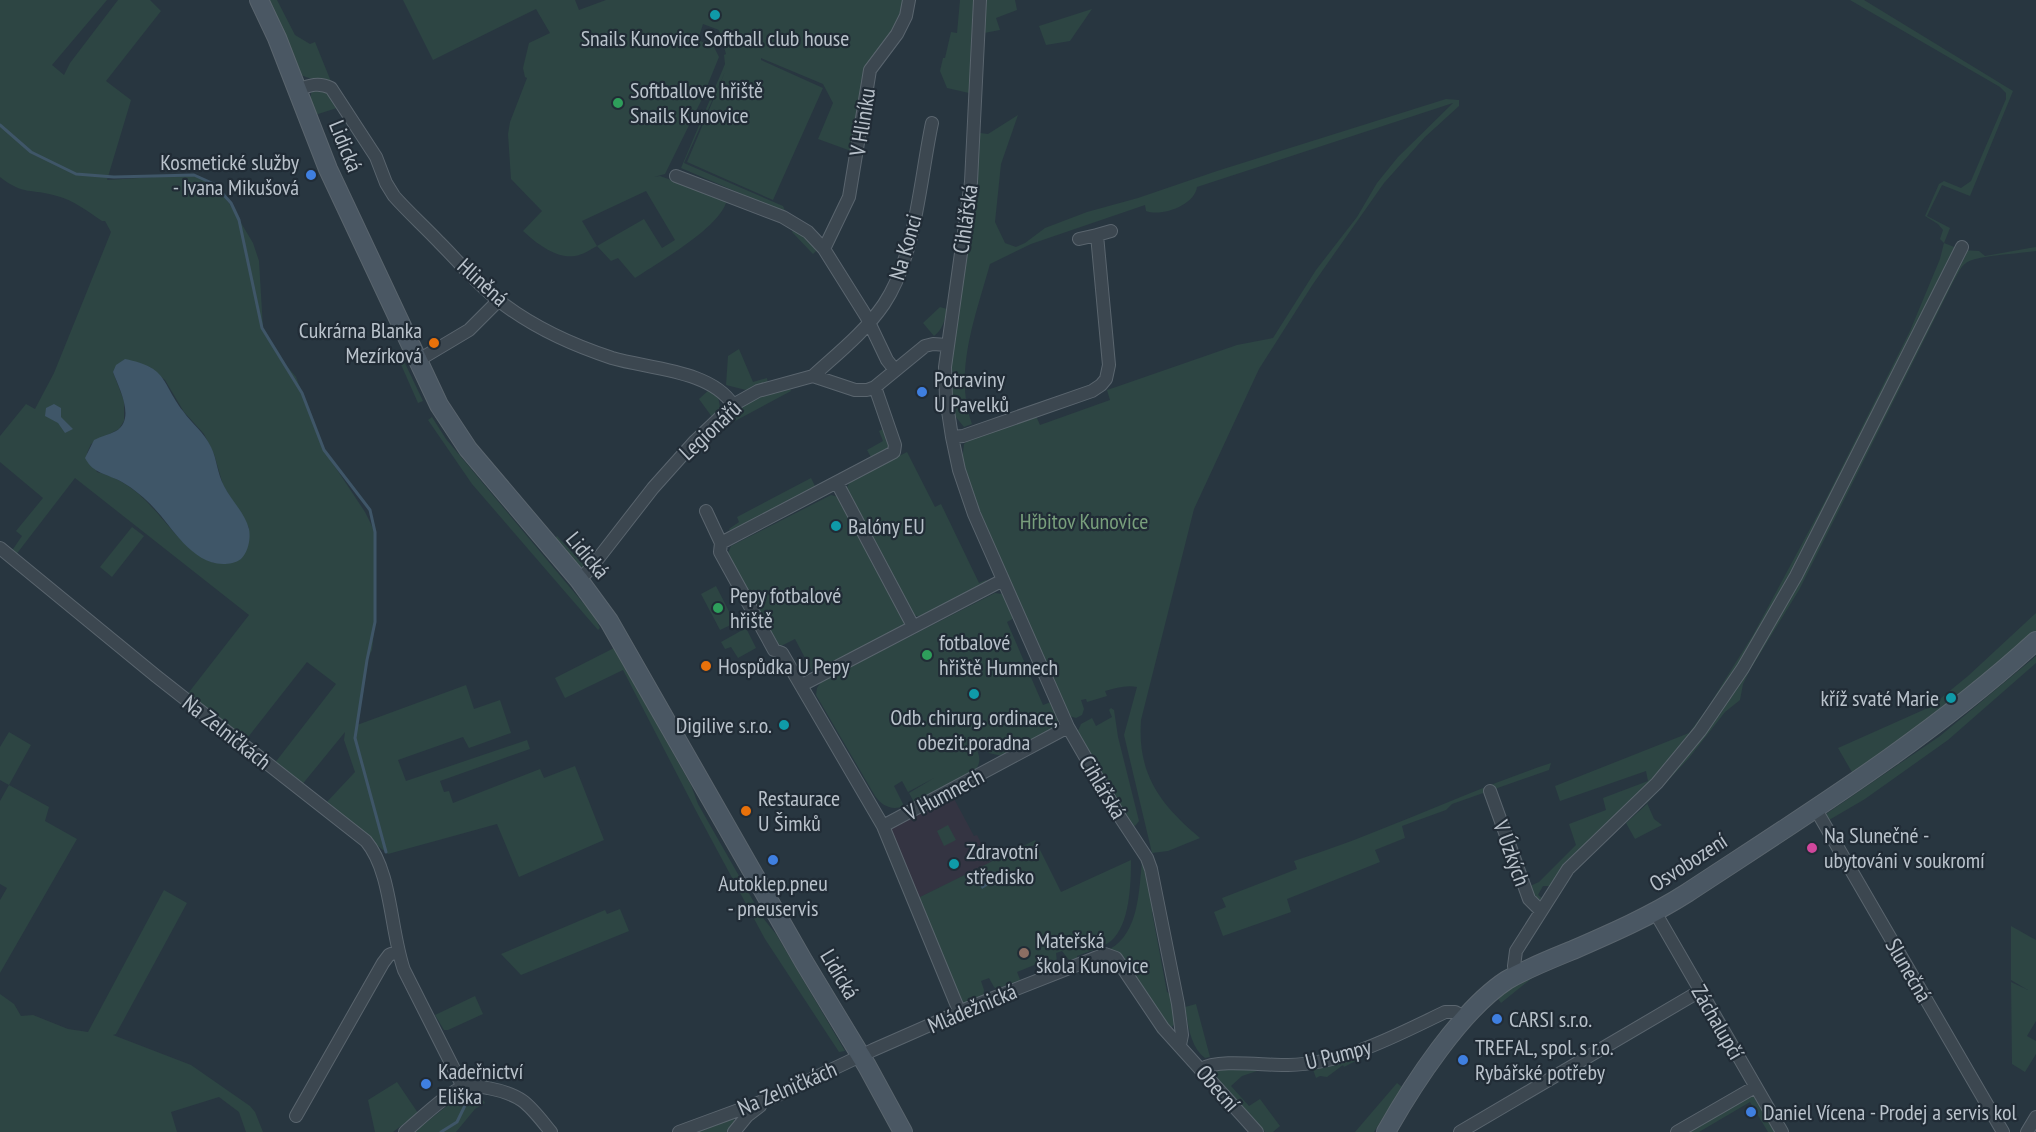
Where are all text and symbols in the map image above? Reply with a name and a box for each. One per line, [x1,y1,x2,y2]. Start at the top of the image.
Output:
marker: Snails Kunovice Softball club house [708,8,722,22]
place label: Snails Kunovice Softball club house [581,24,849,52]
place label: Softballove hřiště Snails Kunovice [630,76,763,129]
street label: V Hliníku [843,86,881,159]
marker: Softballove hřiště Snails Kunovice [611,96,625,110]
street label: Lidická [323,116,369,176]
place label: Kosmetické služby - Ivana Mikušová [160,148,300,201]
marker: Kosmetické služby - Ivana Mikušová [304,168,318,182]
street label: Cihlářská [946,183,984,255]
street label: Na Konci [882,211,928,283]
street label: Hliněná [452,252,514,312]
place label: Cukrárna Blanka Mezírková [299,316,422,369]
marker: Cukrárna Blanka Mezírková [427,336,441,350]
place label: Potraviny U Pavelků [934,365,1009,418]
marker: Potraviny U Pavelků [915,385,929,399]
street label: Legionářů [673,394,747,466]
park label: Hřbitov Kunovice [1020,507,1148,535]
place label: Balóny EU [848,512,925,540]
marker: Balóny EU [829,519,843,533]
street label: Lidická [560,526,616,584]
place label: Pepy fotbalové hřiště [730,581,841,634]
marker: Pepy fotbalové hřiště [711,601,725,615]
place label: fotbalové hřiště Humnech [939,628,1058,681]
marker: fotbalové hřiště Humnech [920,648,934,662]
place label: Hospůdka U Pepy [718,652,850,680]
marker: Hospůdka U Pepy [699,659,713,673]
place label: kříž svaté Marie [1821,684,1939,712]
marker: Odb. chirurg. ordinace, obezit.poradna [967,687,981,701]
street label: Na Zelničkách [177,689,277,775]
marker: kříž svaté Marie [1944,691,1958,705]
place label: Odb. chirurg. ordinace, obezit.poradna [890,703,1058,756]
place label: Digilive s.r.o. [676,711,772,739]
marker: Digilive s.r.o. [777,718,791,732]
street label: Cihlářská [1073,750,1133,824]
street label: V Humnech [899,761,989,827]
place label: Restaurace U Šimků [758,784,840,837]
marker: Restaurace U Šimků [739,804,753,818]
street label: V Úzkých [1487,815,1537,890]
place label: Na Slunečné - ubytováni v soukromí [1824,821,1985,874]
street label: Osvobození [1644,826,1733,898]
place label: Zdravotní středisko [966,837,1039,890]
marker: Na Slunečné - ubytováni v soukromí [1805,841,1819,855]
marker: Autoklep.pneu - pneuservis [766,853,780,867]
marker: Zdravotní středisko [947,857,961,871]
place label: Autoklep.pneu - pneuservis [718,869,828,922]
place label: Mateřská škola Kunovice [1036,926,1149,979]
street label: Slunečná [1880,933,1938,1007]
street label: Lidická [814,944,866,1004]
marker: Mateřská škola Kunovice [1017,946,1031,960]
street label: Mládežnická [923,977,1021,1039]
street label: Záchalupčí [1685,980,1751,1065]
place label: CARSI s.r.o. [1509,1005,1592,1033]
marker: CARSI s.r.o. [1490,1012,1504,1026]
street label: U Pumpy [1302,1032,1375,1076]
place label: TREFAL, spol. s r.o. Rybářské potřeby [1475,1033,1614,1086]
marker: TREFAL, spol. s r.o. Rybářské potřeby [1456,1053,1470,1067]
street label: Na Zelničkách [733,1055,841,1121]
place label: Kadeřnictví Eliška [438,1057,524,1110]
street label: Obecní [1190,1059,1246,1117]
marker: Kadeřnictví Eliška [419,1077,433,1091]
place label: Daniel Vícena - Prodej a servis kol [1763,1098,2017,1126]
marker: Daniel Vícena - Prodej a servis kol [1744,1105,1758,1119]

